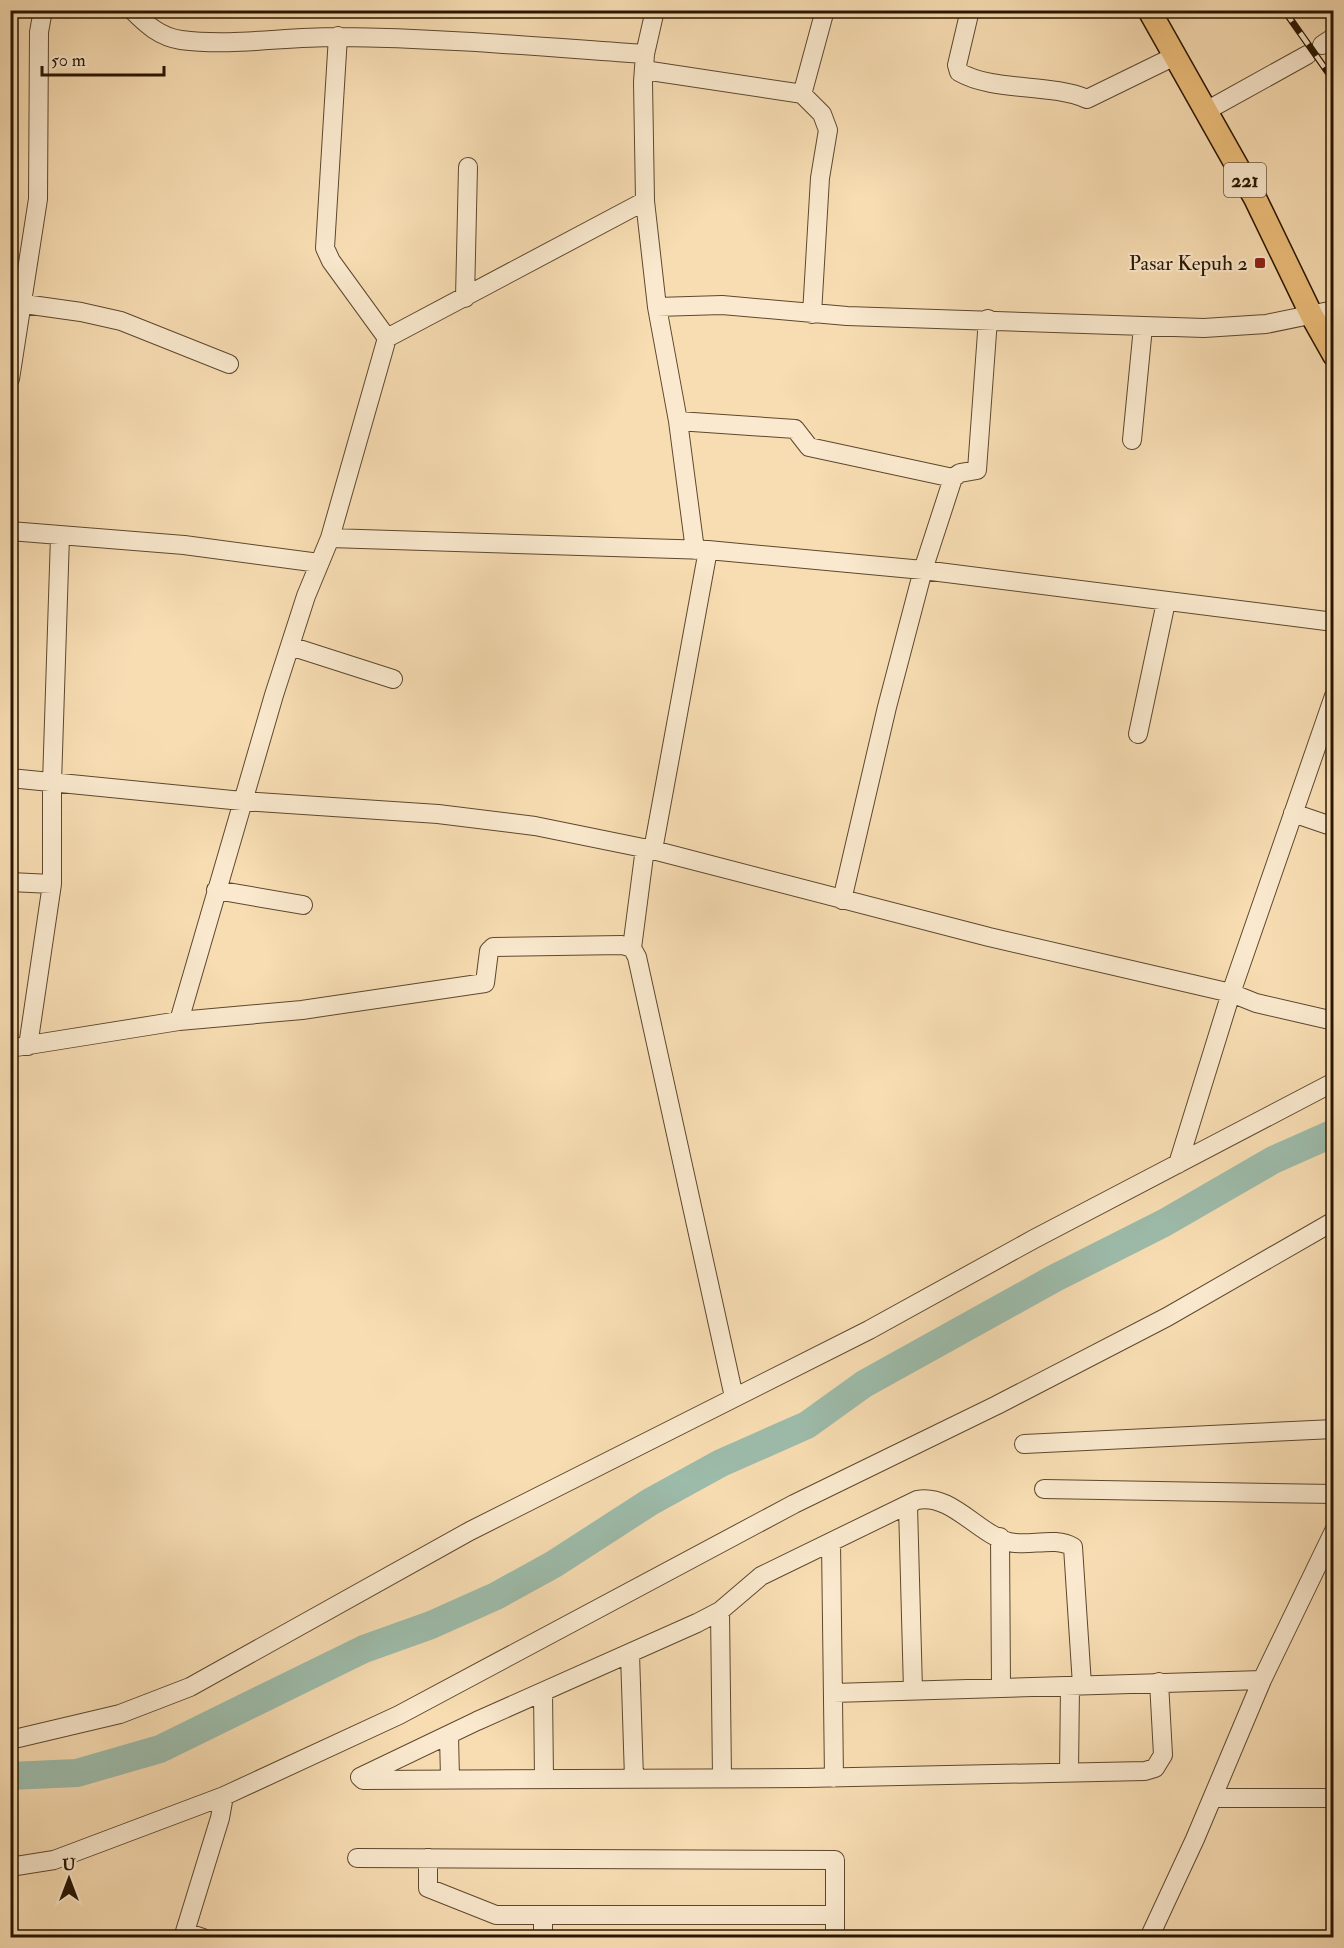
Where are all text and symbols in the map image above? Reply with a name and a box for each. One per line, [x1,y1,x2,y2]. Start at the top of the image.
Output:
scale bar [42,39,164,77]
text: 50 m [51,49,86,72]
road number: 221 [1224,163,1266,197]
place label: Pasar Kepuh 2 [1129,250,1248,277]
marker: Pasar Kepuh 2 [1253,256,1267,270]
north arrow [39,1849,99,1909]
text: U [62,1855,76,1875]

